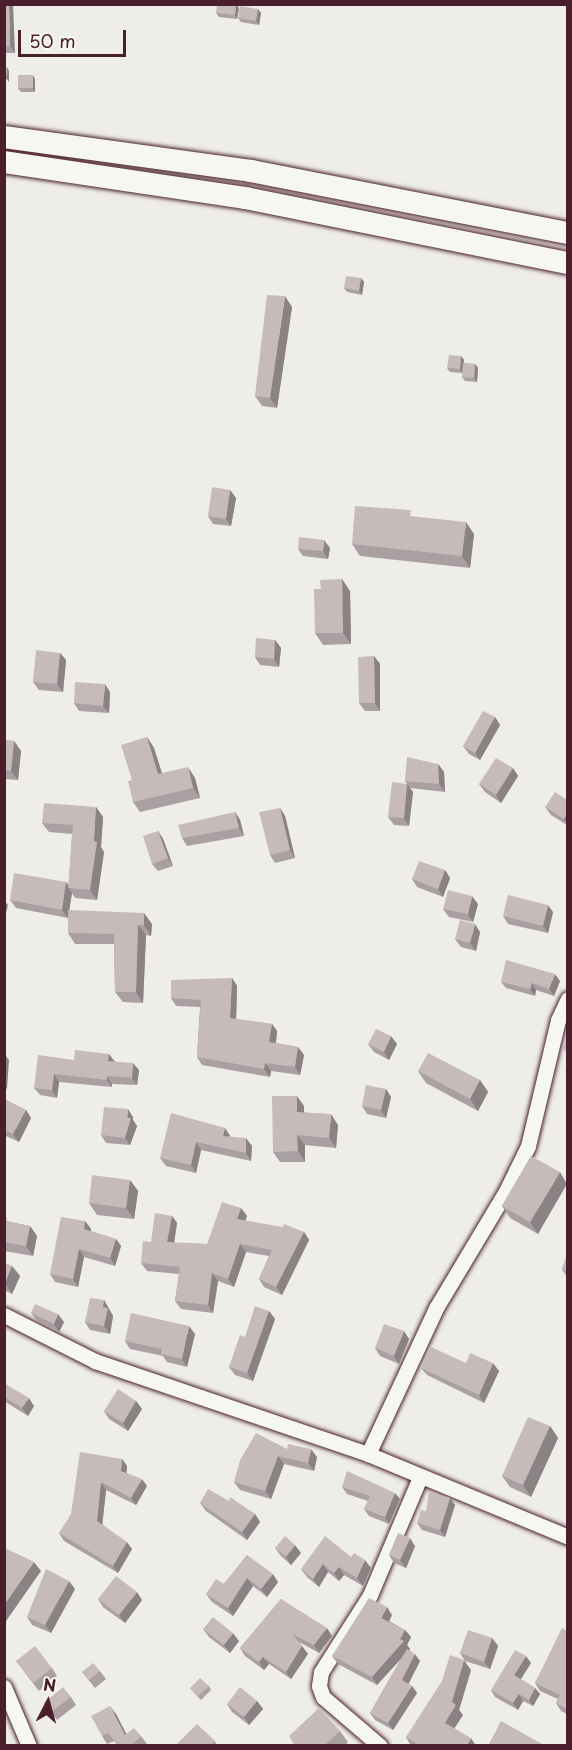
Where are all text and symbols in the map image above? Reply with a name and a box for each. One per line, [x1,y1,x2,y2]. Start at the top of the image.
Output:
scale bar [21,18,129,56]
text: 50 m [29,27,76,54]
north arrow [18,1672,78,1732]
text: N [42,1672,57,1697]

